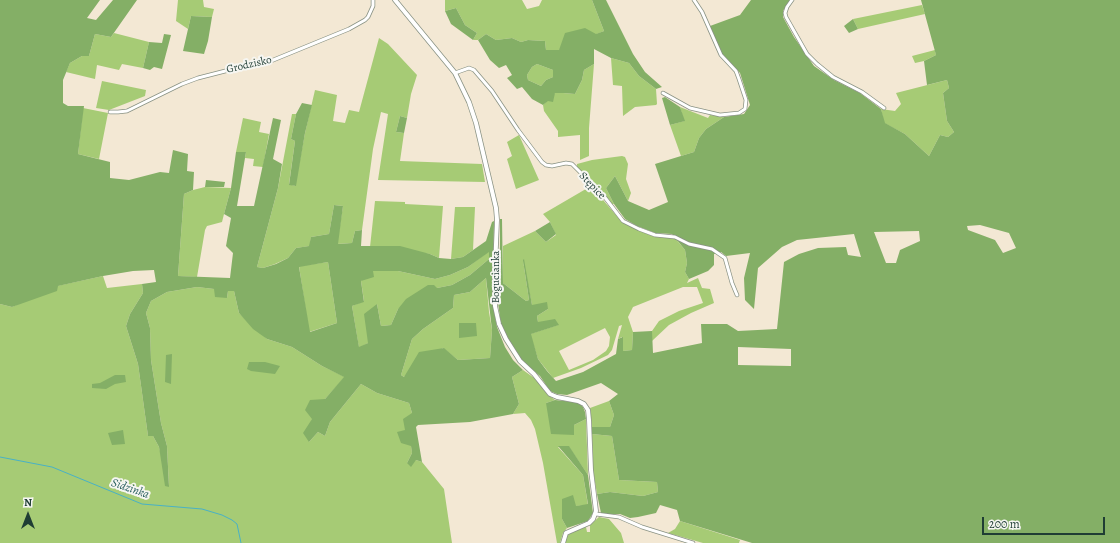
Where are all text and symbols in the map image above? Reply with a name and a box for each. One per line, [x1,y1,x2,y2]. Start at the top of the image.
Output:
street label: Grodzisko [225,53,273,77]
street label: Stępice [576,170,608,202]
street label: Bogucianka [489,251,503,303]
water label: Sidzinka [109,476,151,502]
north arrow [8,495,48,535]
text: N [24,495,32,510]
scale bar [984,509,1107,535]
text: 200 m [989,516,1020,532]

